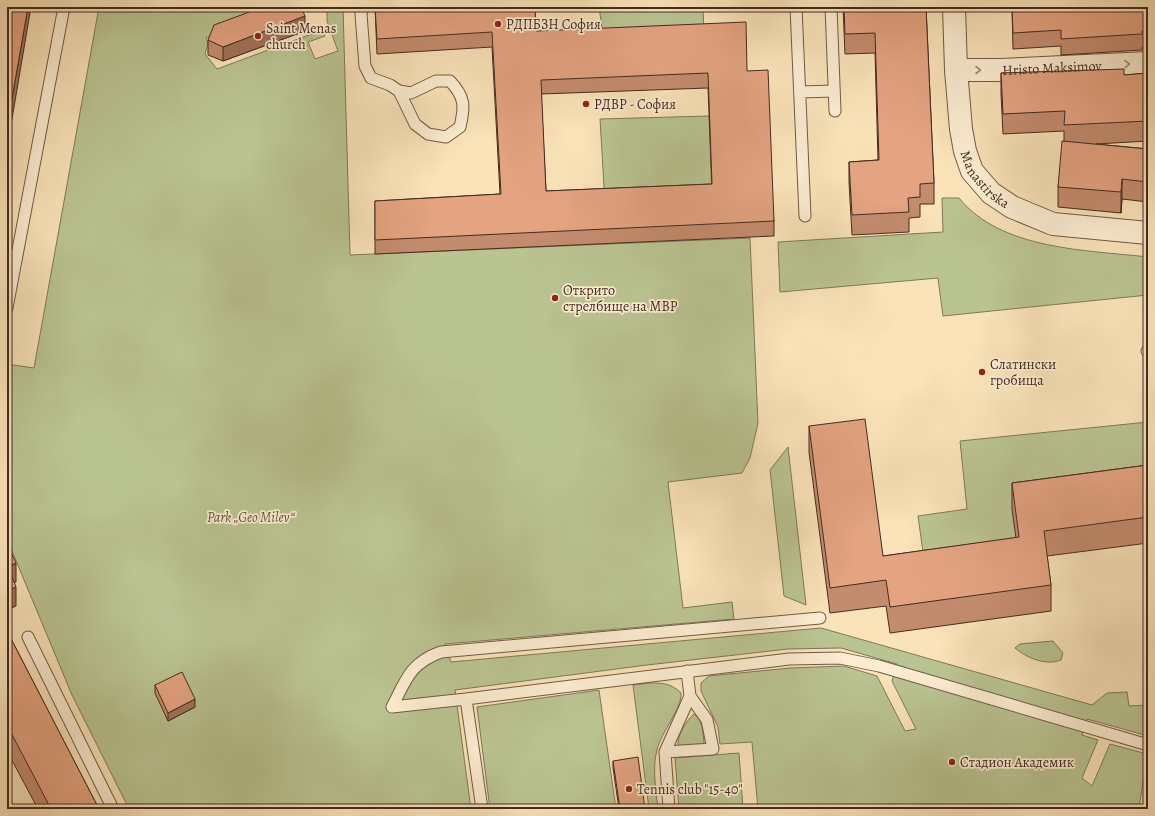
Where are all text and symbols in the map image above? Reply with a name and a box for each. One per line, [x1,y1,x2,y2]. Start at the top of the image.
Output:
place label: РДПБЗН София [506,15,601,34]
place label: Saint Menas church [266,19,336,54]
marker: РДПБЗН София [493,19,503,29]
marker: Saint Menas church [253,31,263,41]
street label: Hristo Maksimov [1002,56,1103,79]
one-way arrow [1124,60,1130,69]
one-way arrow [975,66,981,74]
place label: РДВР - София [594,95,676,114]
marker: РДВР - София [581,99,591,109]
street label: Manastirska [956,148,1014,213]
place label: Открито стрелбище на МВР [563,281,678,316]
marker: Открито стрелбище на МВР [550,293,560,303]
place label: Слатински гробища [990,355,1056,390]
marker: Слатински гробища [977,367,987,377]
park label: Park „Geo Milev“ [207,508,296,527]
place label: Стадион Академик [960,753,1074,772]
marker: Стадион Академик [947,757,957,767]
place label: Tennis club "15-40" [637,780,743,799]
marker: Tennis club "15-40" [624,784,634,794]

